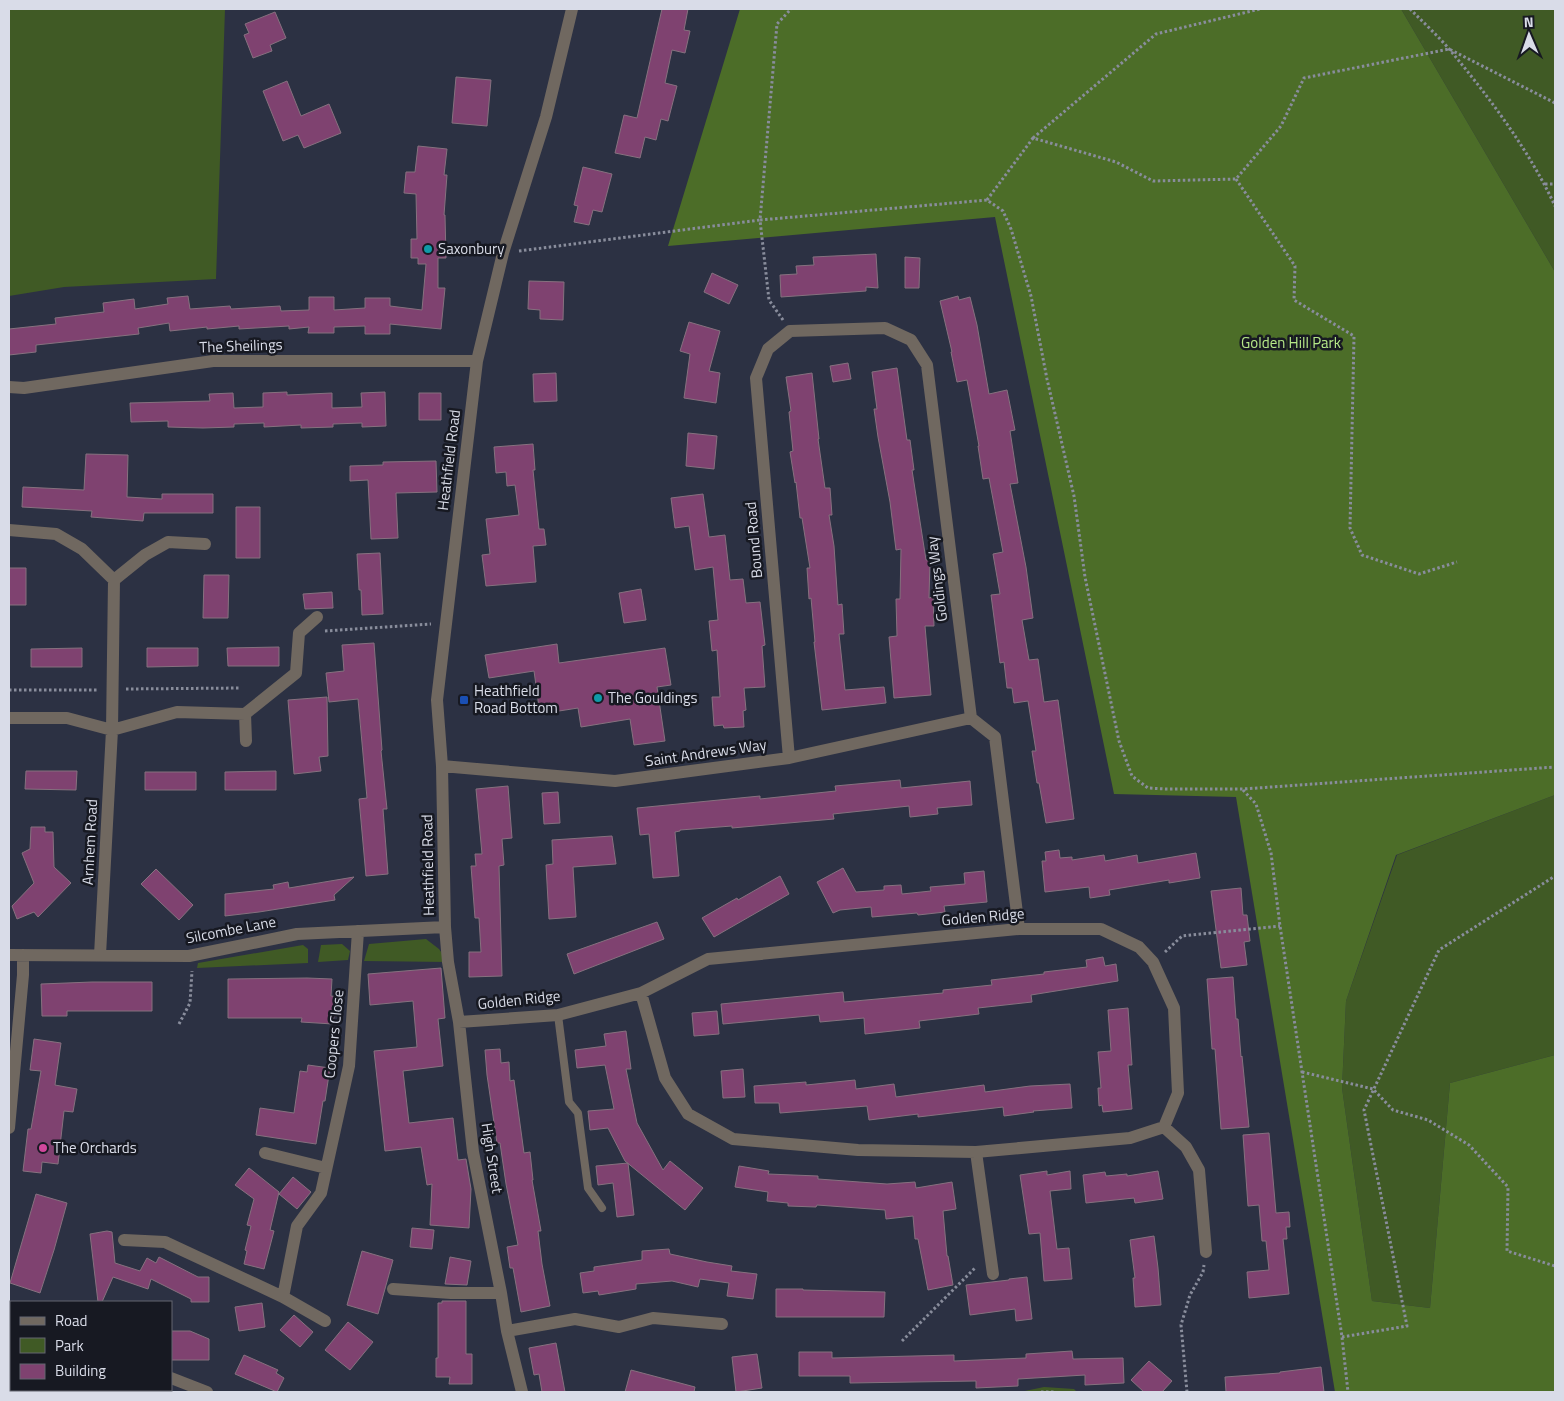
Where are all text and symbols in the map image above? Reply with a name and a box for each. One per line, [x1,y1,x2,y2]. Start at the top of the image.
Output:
north arrow [1504,10,1554,60]
text: N [1523,11,1534,32]
place label: Saxonbury [438,237,505,260]
marker: Saxonbury [422,243,434,255]
park label: Golden Hill Park [1241,331,1341,354]
street label: The Sheilings [199,333,283,358]
street label: Heathfield Road [431,408,466,512]
street label: Bound Road [739,501,768,579]
street label: Goldings Way [920,535,953,623]
place label: Heathfield Road Bottom [474,679,558,719]
place label: The Gouldings [608,686,697,709]
marker: The Gouldings [592,692,604,704]
marker: Heathfield Road Bottom [458,694,470,706]
street label: Saint Andrews Way [644,733,768,772]
street label: Arnhem Road [76,798,103,886]
street label: Heathfield Road [415,814,440,916]
street label: Golden Ridge [940,901,1025,932]
street label: Silcombe Lane [184,910,278,949]
street label: Golden Ridge [476,984,562,1015]
street label: Coopers Close [317,989,350,1079]
street label: High Street [476,1121,510,1196]
place label: The Orchards [53,1136,137,1159]
marker: The Orchards [37,1142,49,1154]
legend [10,1301,172,1391]
text: Road [55,1309,87,1332]
text: Park [55,1334,84,1357]
text: Building [55,1359,106,1382]

